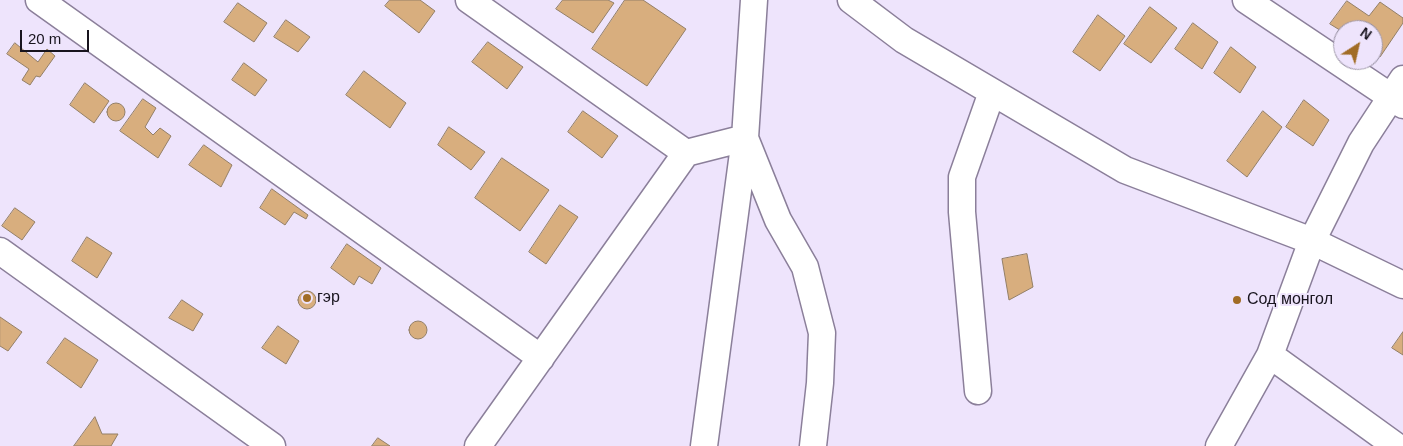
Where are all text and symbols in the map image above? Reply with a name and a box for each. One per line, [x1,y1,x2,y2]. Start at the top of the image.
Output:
scale bar [22,20,91,52]
north arrow [1333,20,1383,70]
text: N [1357,24,1375,43]
text: 20 m [28,30,61,47]
place label: гэр [317,288,340,308]
place label: Сод монгол [1247,290,1333,310]
marker: гэр [301,292,313,304]
marker: Сод монгол [1231,294,1243,306]

